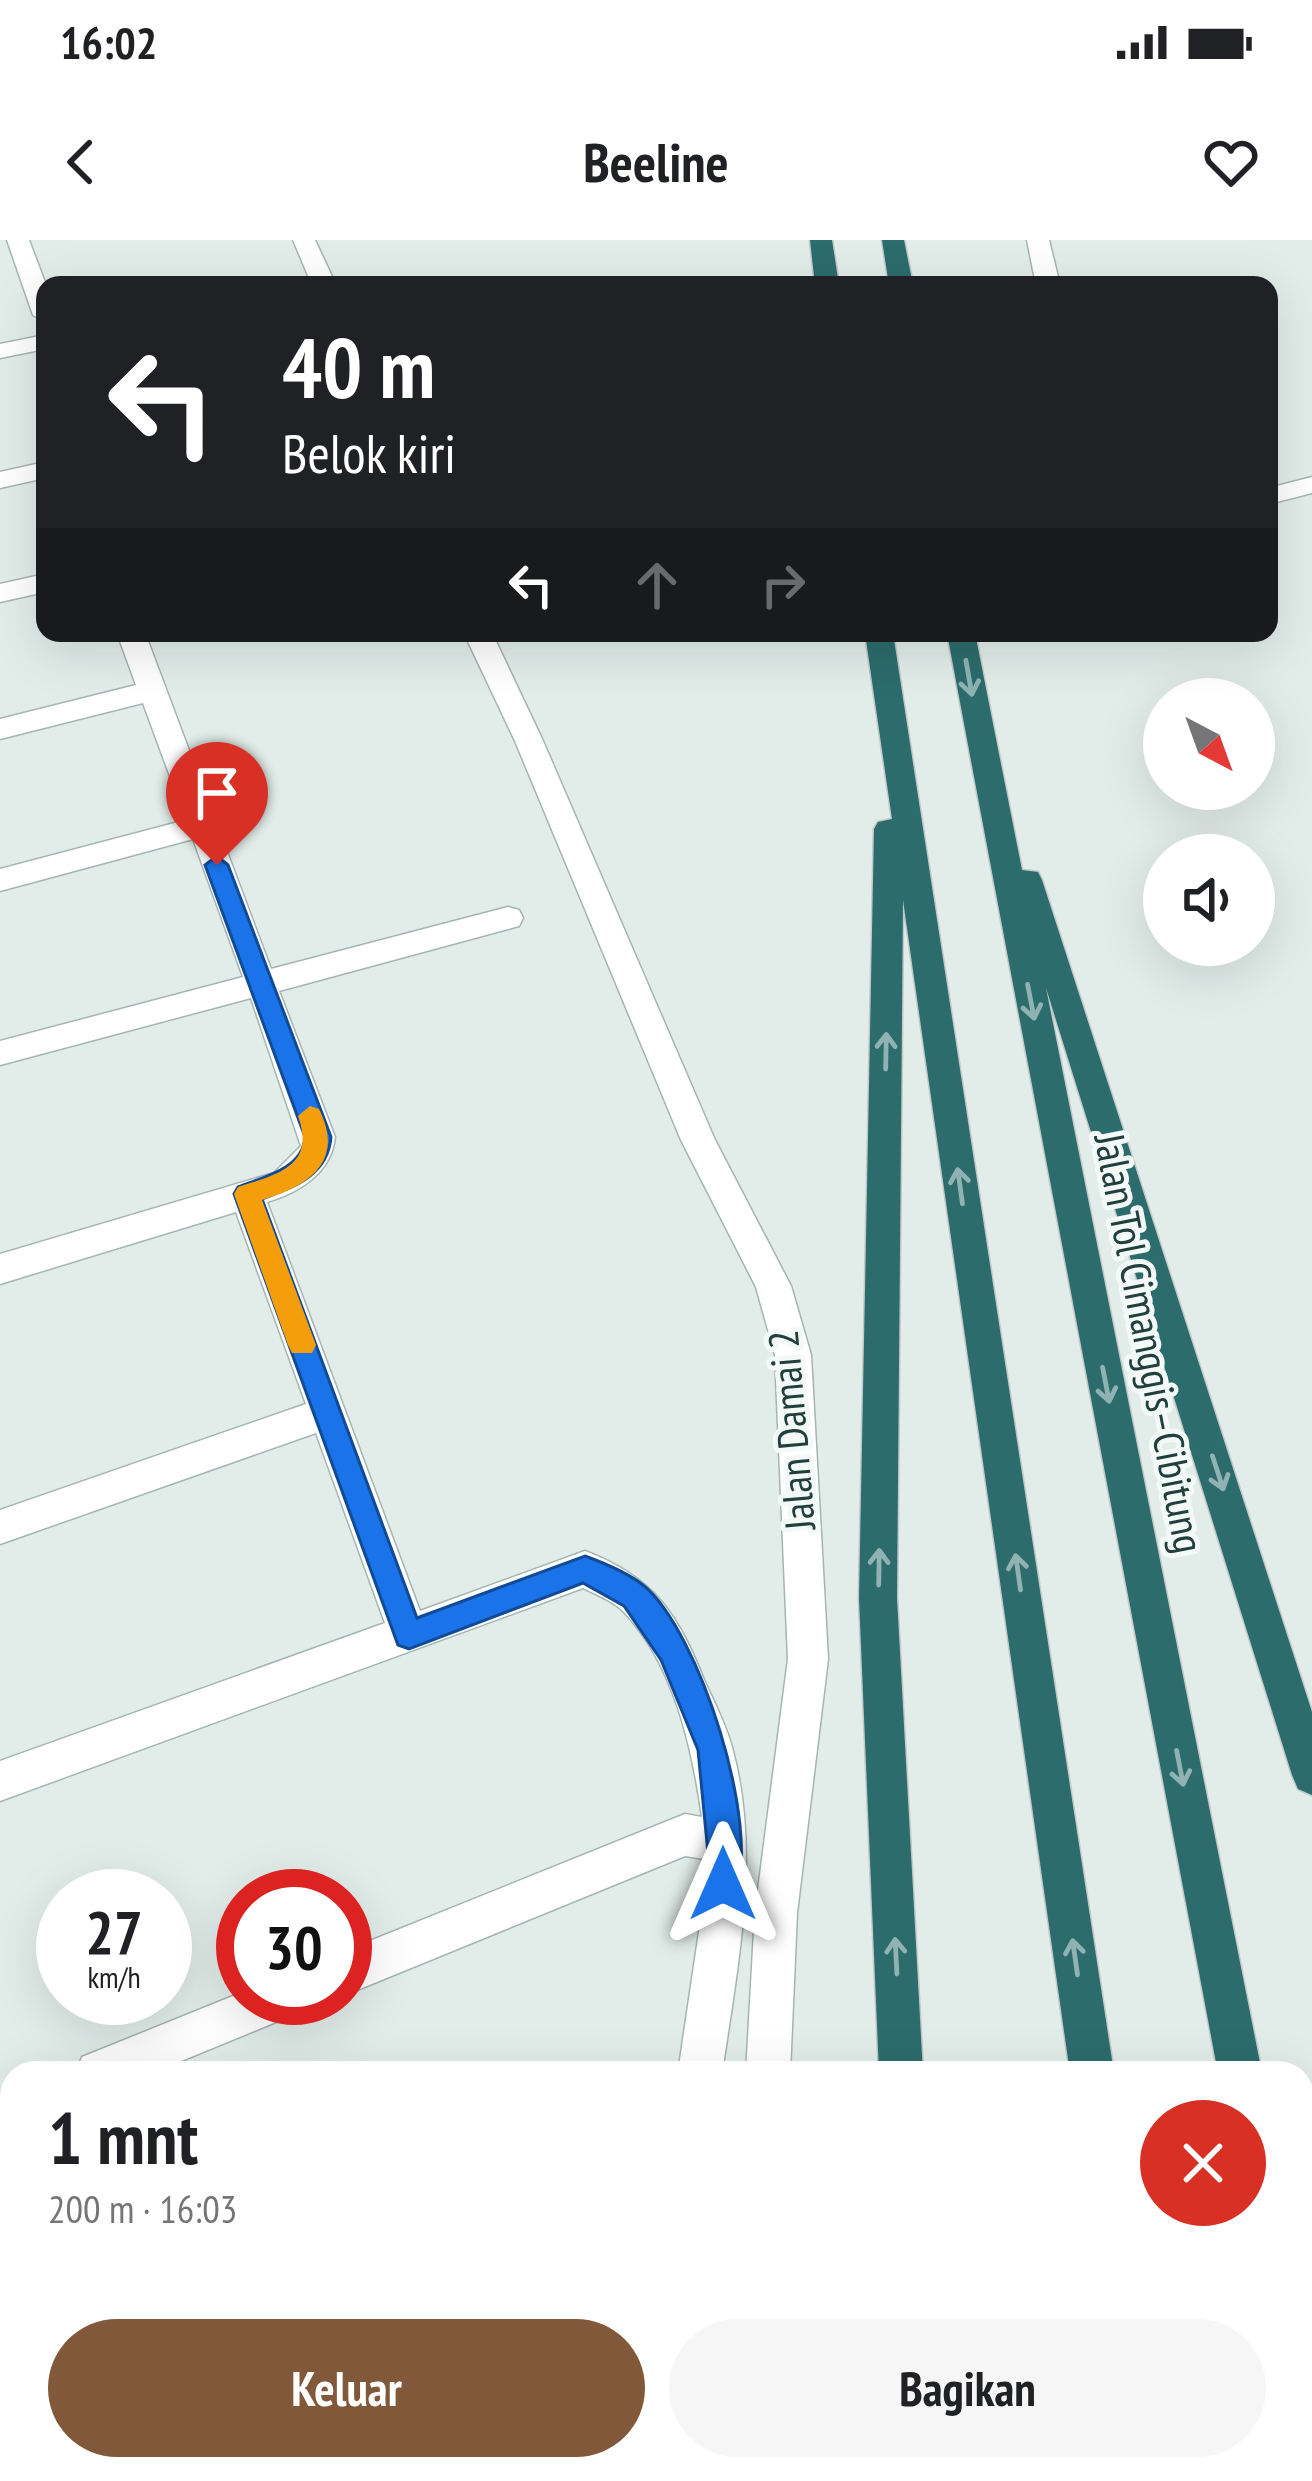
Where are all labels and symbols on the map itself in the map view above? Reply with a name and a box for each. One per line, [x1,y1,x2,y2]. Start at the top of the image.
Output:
one-way arrow [958,657,981,696]
north arrow [1143,678,1275,810]
pin [166,742,268,865]
one-way arrow [1021,982,1043,1021]
one-way arrow [875,1032,897,1071]
street label: Jalan Tol Cimanggis–Cibitung [1082,1127,1218,1557]
one-way arrow [948,1167,971,1206]
street label: Jalan Damai 2 [755,1328,827,1534]
one-way arrow [1096,1364,1118,1403]
one-way arrow [1209,1453,1231,1491]
one-way arrow [867,1548,890,1587]
one-way arrow [1005,1553,1028,1592]
one-way arrow [1170,1747,1192,1786]
position arrow [660,1821,786,1947]
speed limit sign: 30 [216,1869,372,2025]
one-way arrow [884,1937,907,1976]
one-way arrow [1063,1939,1086,1978]

